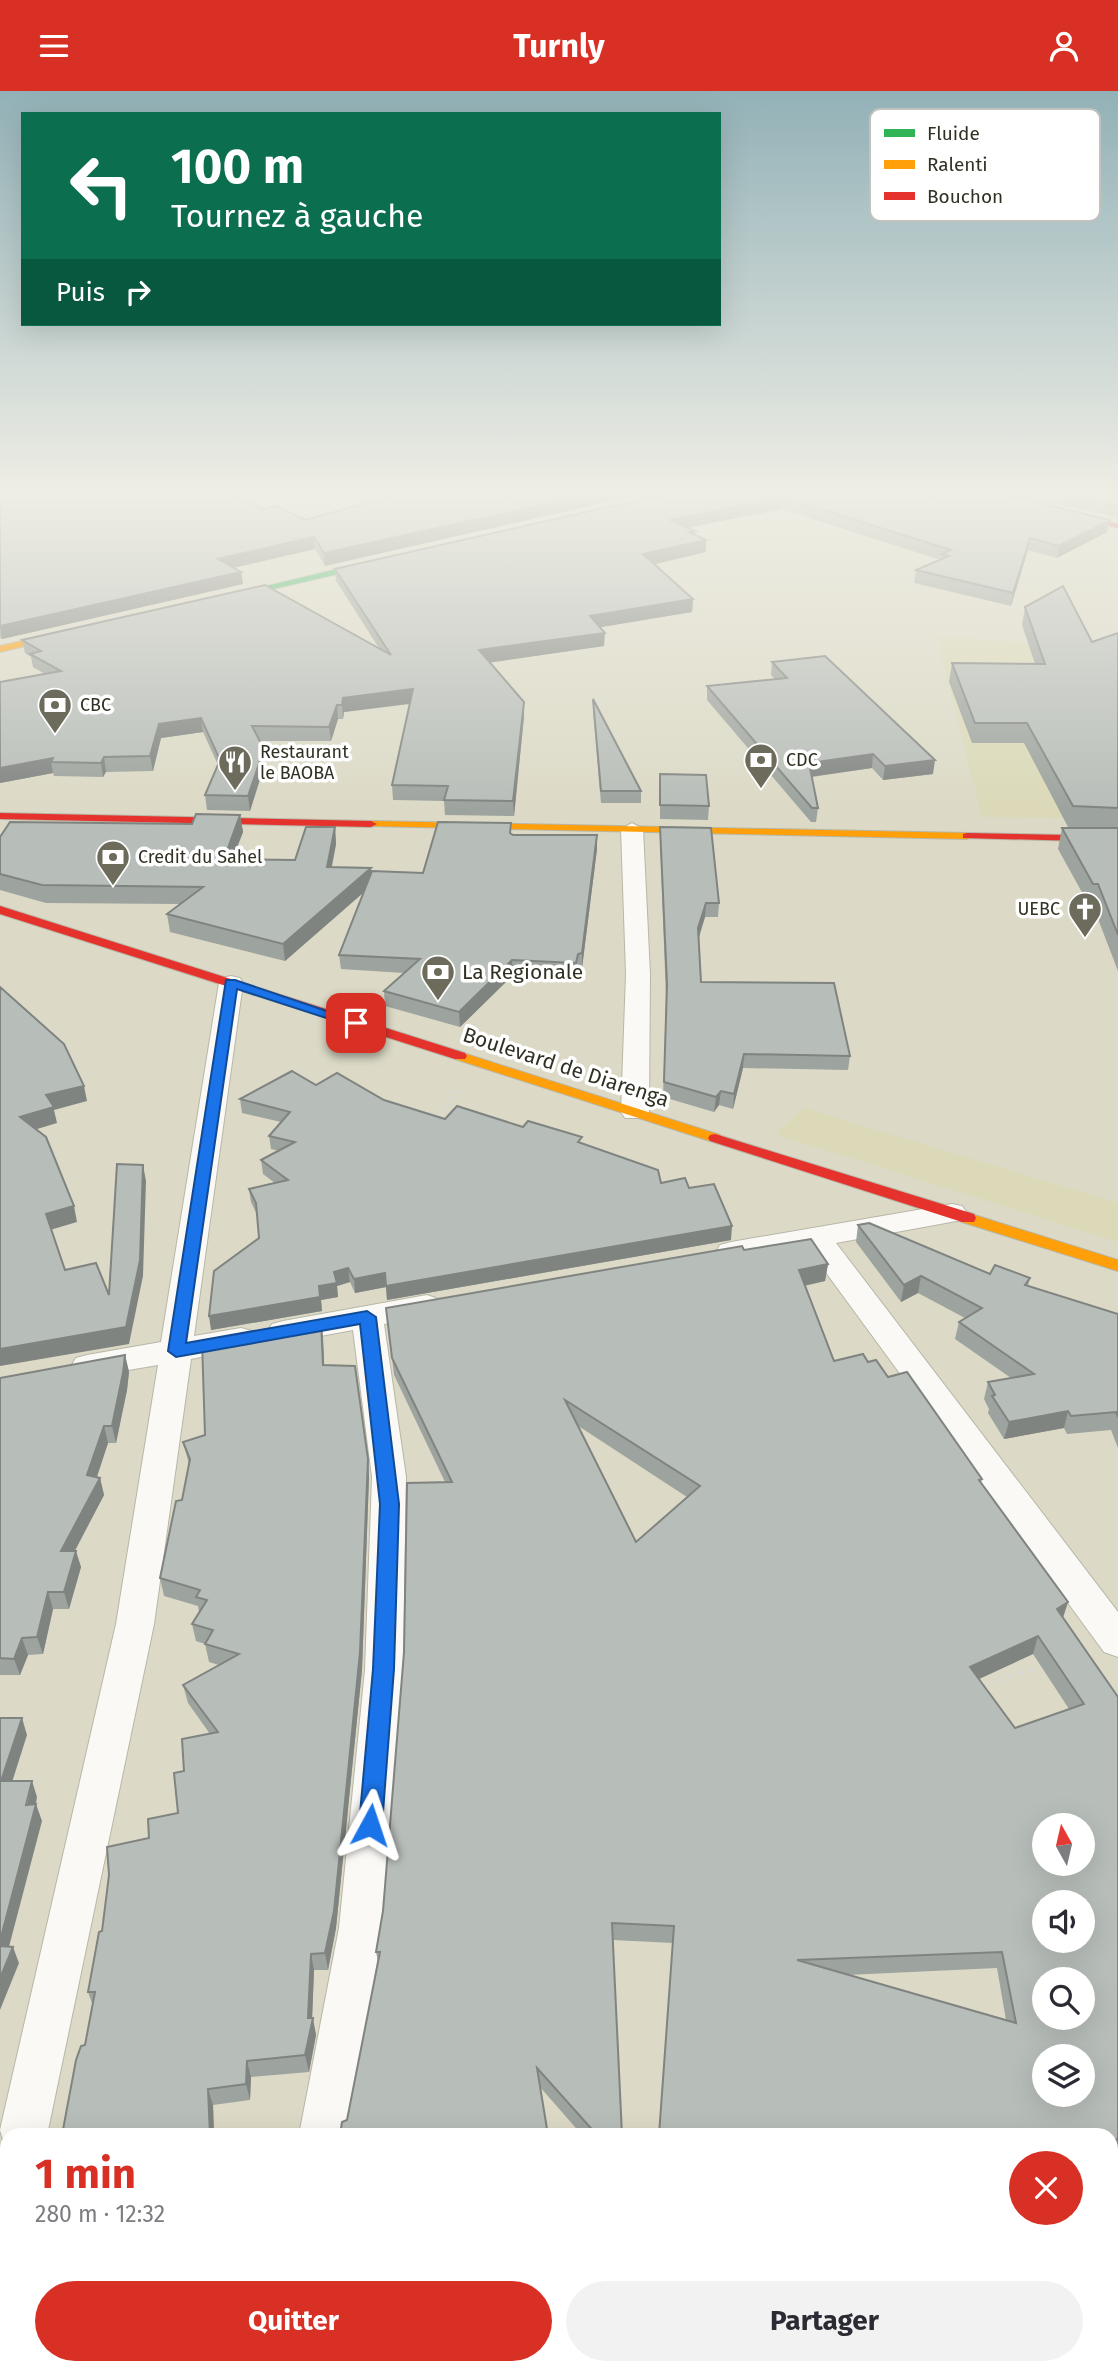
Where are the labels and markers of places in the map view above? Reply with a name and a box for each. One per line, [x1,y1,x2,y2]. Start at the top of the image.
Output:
bank icon: CBC [36,686,74,735]
place label: CBC [80,694,111,716]
place label: Restaurant le BAOBA [260,741,349,784]
bank icon: CDC [742,741,780,790]
restaurant icon: Restaurant le BAOBA [216,743,254,792]
place label: CDC [786,749,818,771]
bank icon: Credit du Sahel [94,838,132,887]
place label: Credit du Sahel [138,846,262,868]
church icon: UEBC [1066,890,1104,939]
place label: UEBC [1017,898,1060,920]
bank icon: La Regionale [419,953,457,1002]
place label: La Regionale [462,959,583,985]
pin [326,993,386,1053]

